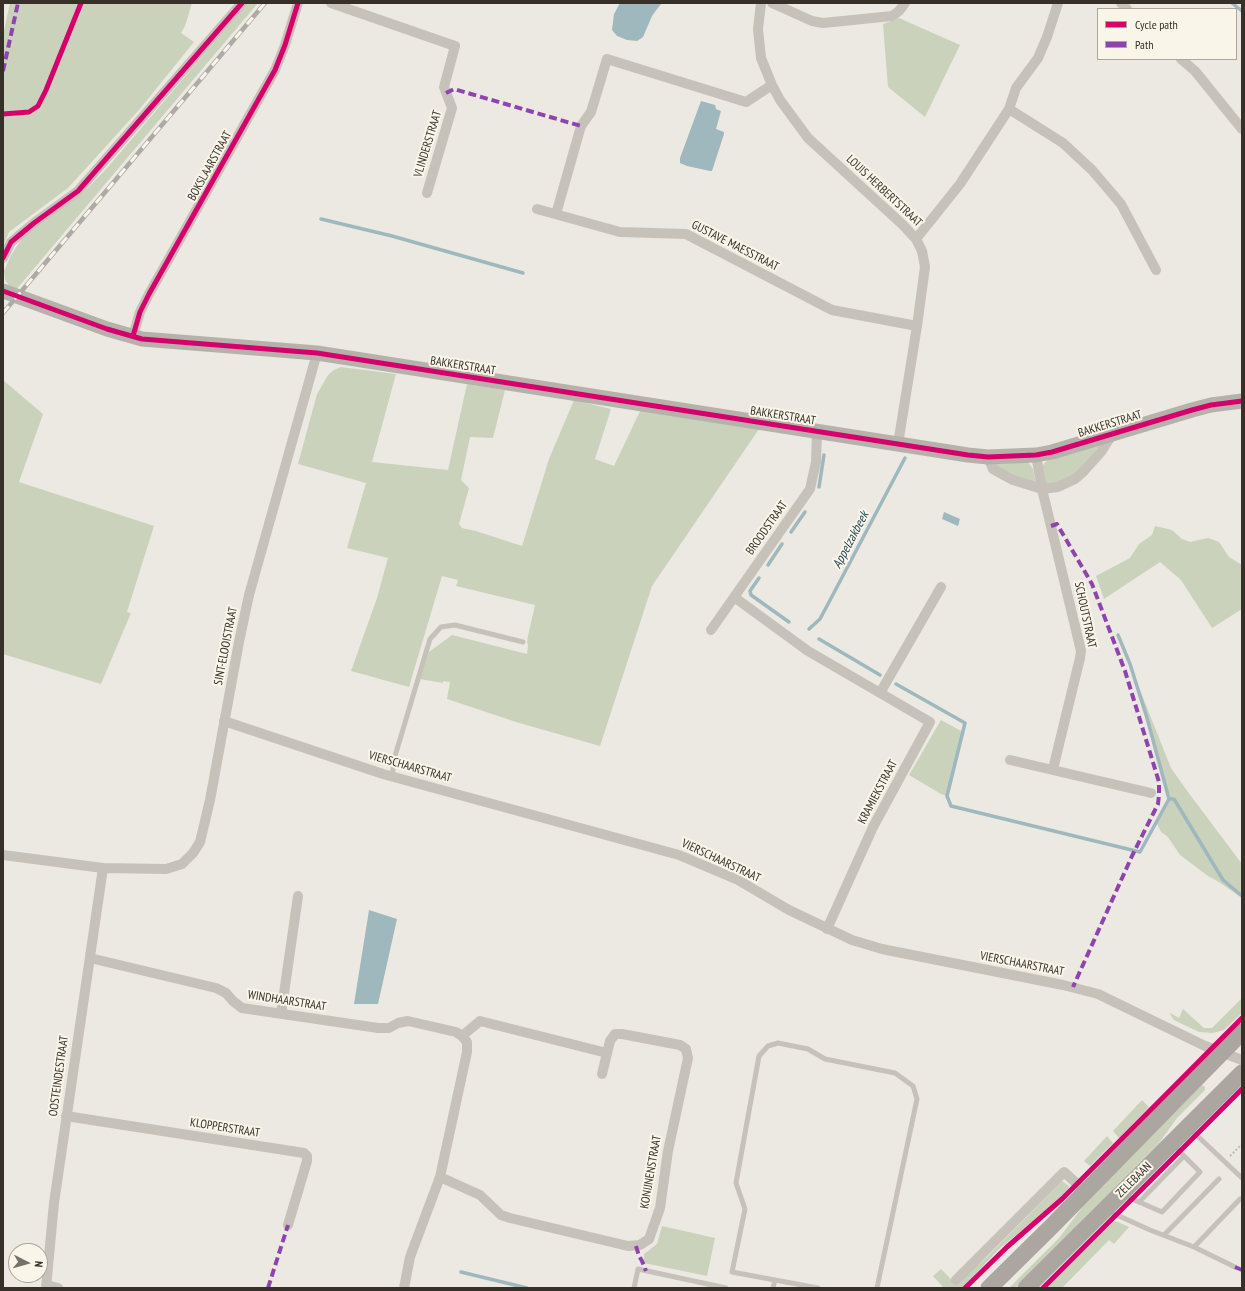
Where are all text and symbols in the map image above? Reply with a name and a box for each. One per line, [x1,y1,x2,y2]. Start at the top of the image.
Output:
legend [1097,8,1237,60]
text: Cycle path [1135,17,1178,32]
text: Path [1135,37,1153,52]
street label: VLINDERSTRAAT [411,109,445,179]
street label: BOKSLAARSTRAAT [185,129,235,203]
street label: LOUIS HERBERTSTRAAT [843,152,925,230]
street label: GUSTAVE MAESSTRAAT [689,218,781,274]
street label: BAKKERSTRAAT [429,354,497,378]
street label: BAKKERSTRAAT [749,404,817,428]
street label: BAKKERSTRAAT [1076,407,1144,441]
street label: BROODSTRAAT [743,498,791,558]
water label: Appelzakbeek [830,509,872,571]
street label: SCHOUTSTRAAT [1071,581,1099,649]
street label: SINT-ELOOISTRAAT [211,606,241,686]
street label: VIERSCHAARSTRAAT [367,748,453,786]
street label: KRAMIEKSTRAAT [855,757,901,827]
street label: VIERSCHAARSTRAAT [679,836,763,886]
street label: VIERSCHAARSTRAAT [979,949,1065,979]
street label: WINDHAARSTRAAT [247,988,327,1014]
street label: OOSTEINDESTRAAT [46,1035,72,1117]
street label: KLOPPERSTRAAT [189,1115,261,1141]
street label: KONIJNENSTRAAT [637,1134,665,1210]
street label: ZELEBAAN [1113,1159,1155,1201]
north arrow [8,1243,48,1283]
text: N [32,1260,46,1268]

